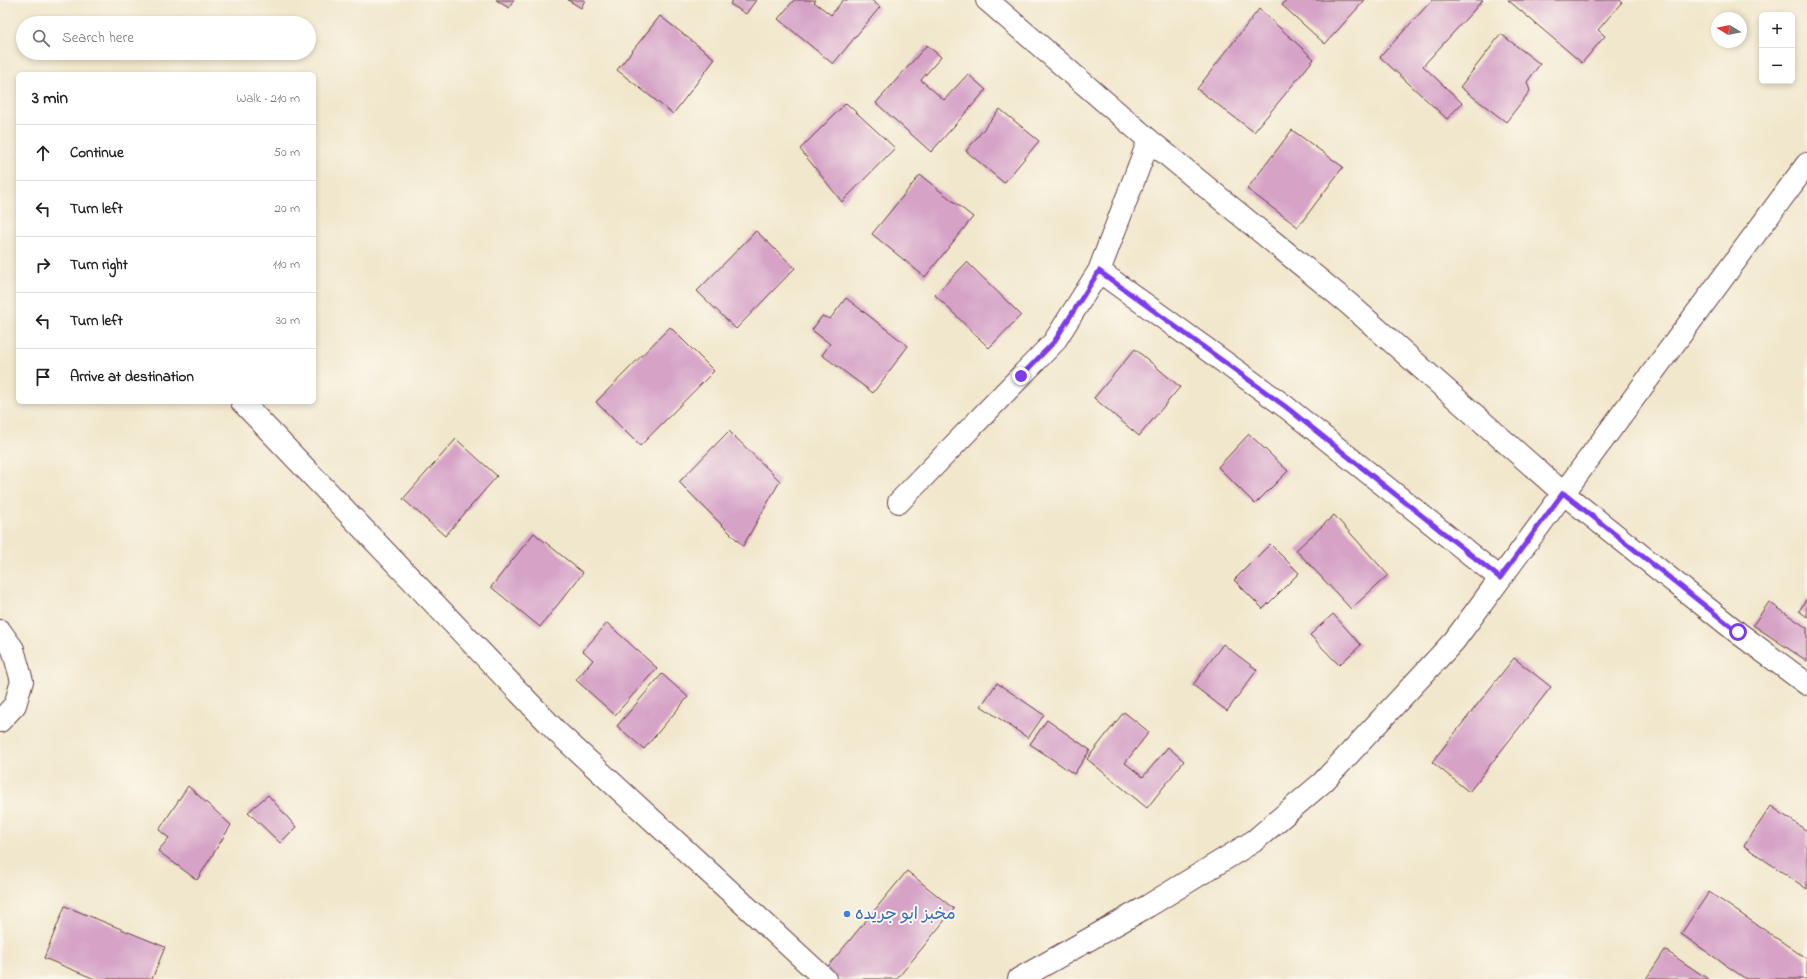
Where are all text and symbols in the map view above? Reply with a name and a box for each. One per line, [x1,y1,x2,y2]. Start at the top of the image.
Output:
north arrow [1711,12,1747,48]
map controls [1759,12,1795,84]
button: + [1759,12,1795,48]
search box [16,16,316,60]
icon: search [30,27,52,49]
text: Search here [62,27,134,49]
button: − [1759,48,1795,84]
text: 3 min [32,86,68,111]
text: Walk · 210 m [236,89,300,108]
icon: ahead [32,142,54,164]
text: Continue [70,142,124,164]
text: 50 m [274,143,300,162]
icon: left [32,198,54,220]
text: Turn left [70,198,123,220]
text: 20 m [275,199,300,218]
icon: right [32,254,54,276]
text: Turn right [70,254,128,276]
text: 110 m [273,255,300,274]
icon: left [32,310,54,332]
text: Turn left [70,310,123,332]
text: 30 m [276,311,300,330]
icon: arrive [32,366,54,388]
text: Arrive at destination [70,366,194,388]
route end [1012,367,1030,385]
route start [1729,623,1747,641]
place label: مخبز ابو جريده [855,902,956,927]
marker: مخبز ابو جريده [842,909,852,919]

